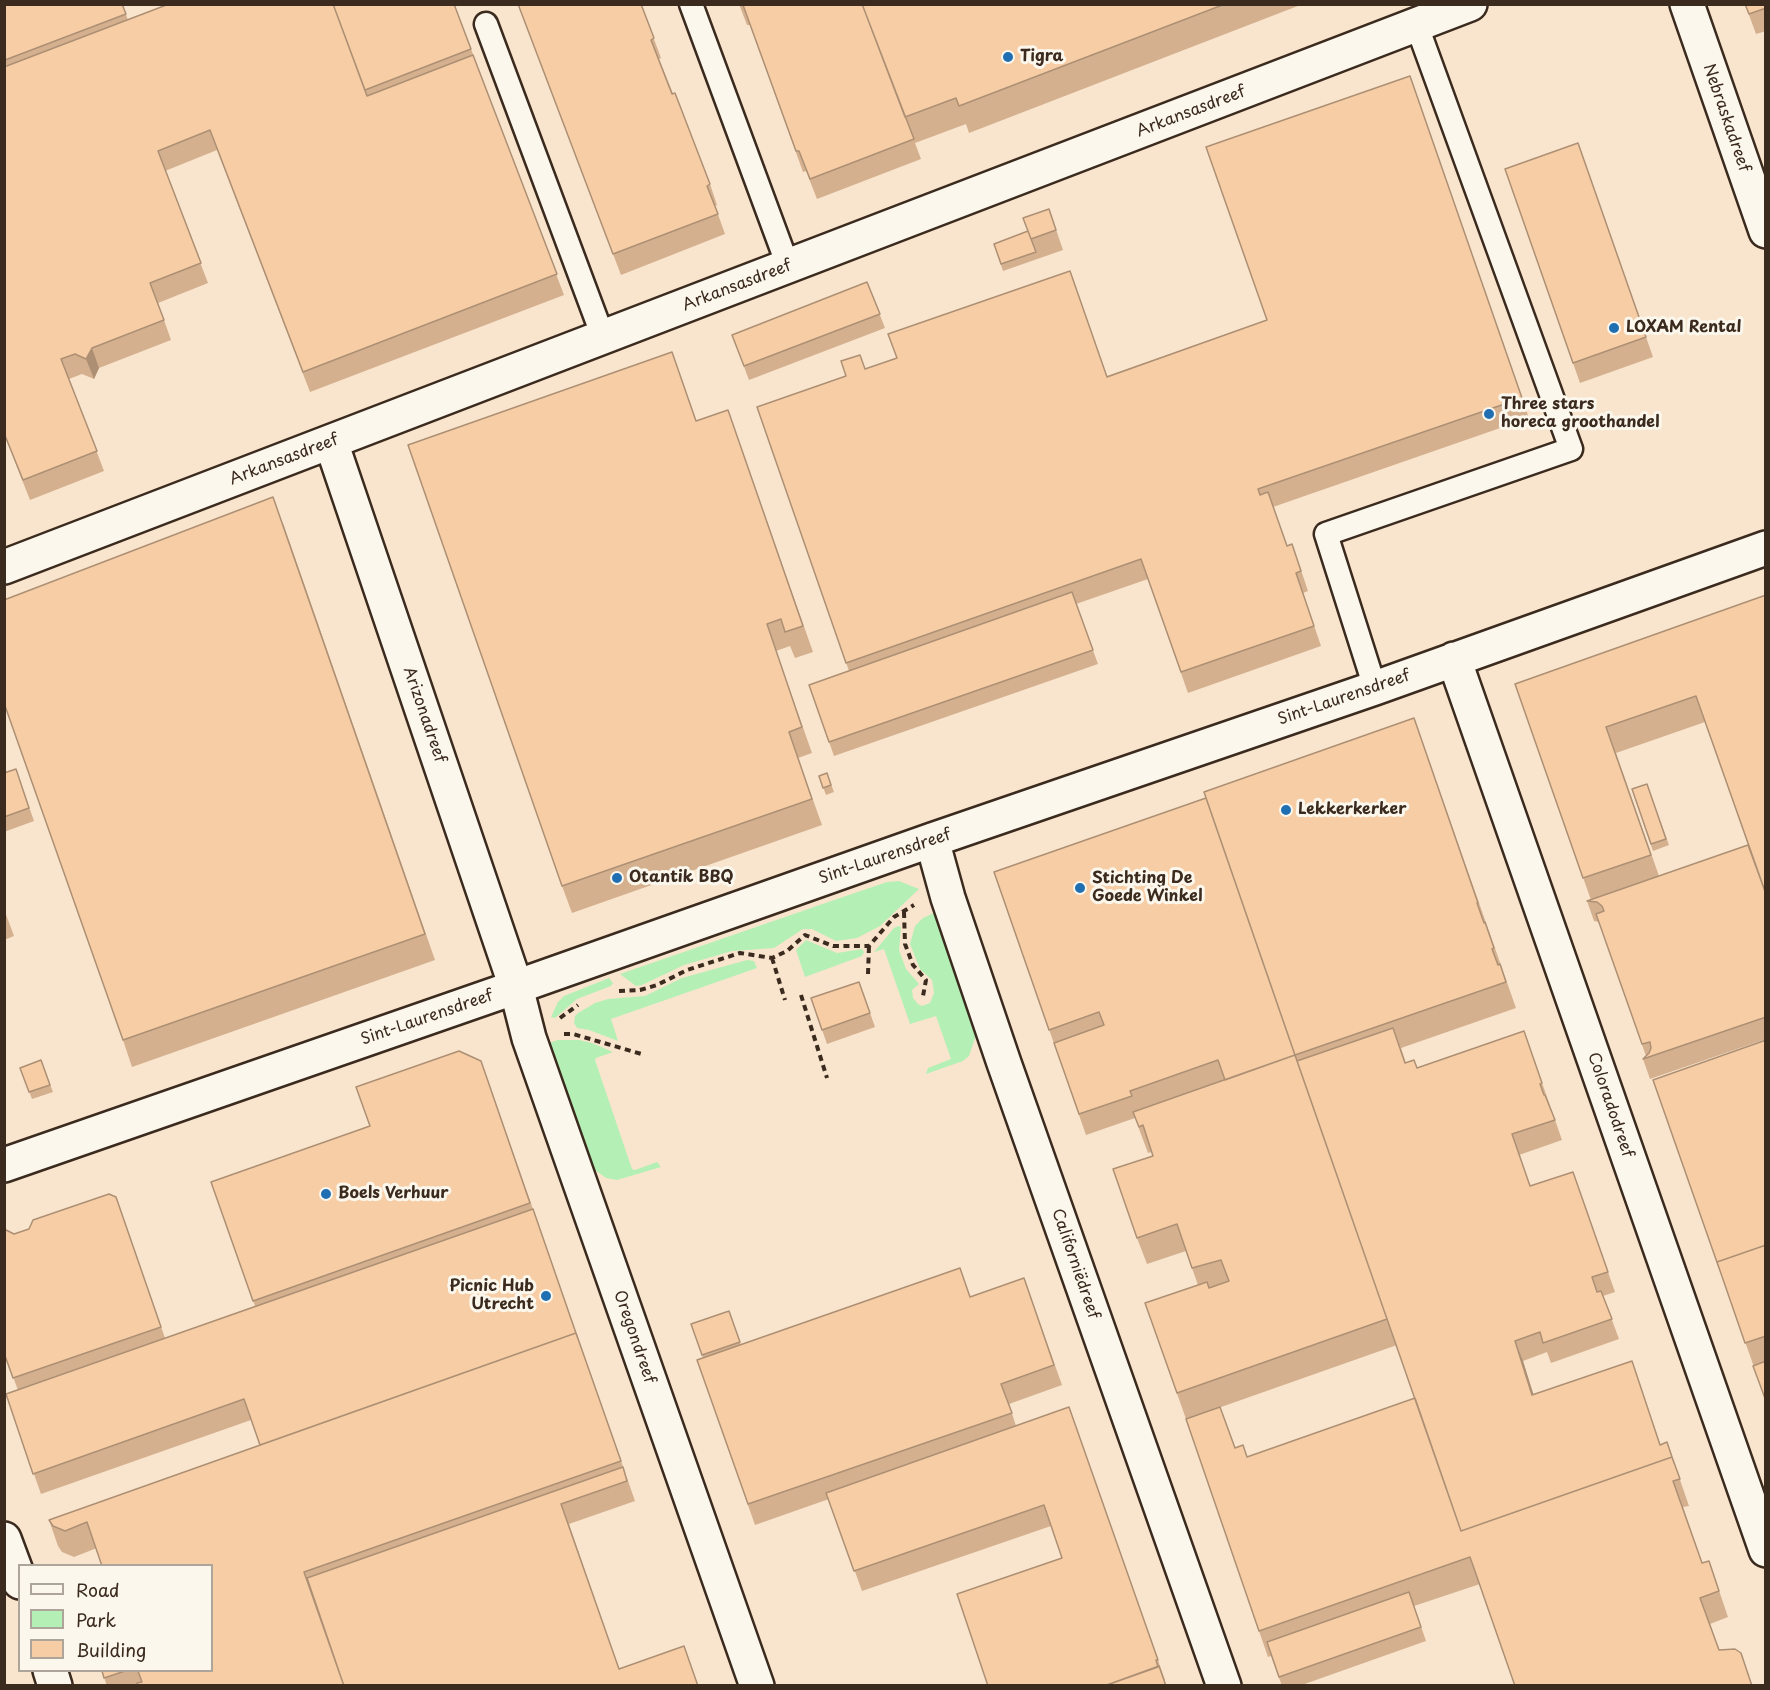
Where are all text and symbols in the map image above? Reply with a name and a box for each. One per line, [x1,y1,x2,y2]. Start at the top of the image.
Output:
place label: Tigra [1020,47,1063,67]
marker: Tigra [1001,50,1015,64]
street label: Nebraskadreef [1699,61,1753,175]
street label: Arkansasdreef [1134,82,1248,142]
street label: Arkansasdreef [680,256,794,316]
place label: LOXAM Rental [1626,318,1741,338]
marker: LOXAM Rental [1607,321,1621,335]
place label: Three stars horeca groothandel [1501,395,1659,433]
marker: Three stars horeca groothandel [1482,407,1496,421]
street label: Arkansasdreef [227,430,341,490]
street label: Arizonadreef [399,665,449,765]
street label: Sint-Laurensdreef [1275,666,1413,730]
place label: Lekkerkerker [1298,800,1407,820]
marker: Lekkerkerker [1279,803,1293,817]
street label: Sint-Laurensdreef [816,825,954,889]
place label: Otantik BBQ [629,868,733,888]
place label: Stichting De Goede Winkel [1092,869,1202,907]
marker: Otantik BBQ [610,871,624,885]
marker: Stichting De Goede Winkel [1073,881,1087,895]
street label: Sint-Laurensdreef [358,986,496,1050]
street label: Coloradodreef [1583,1050,1637,1160]
place label: Boels Verhuur [338,1184,449,1204]
marker: Boels Verhuur [319,1187,333,1201]
street label: Californiëdreef [1047,1206,1103,1322]
place label: Picnic Hub Utrecht [450,1277,534,1315]
street label: Oregondreef [609,1288,659,1386]
marker: Picnic Hub Utrecht [539,1289,553,1303]
legend [18,1564,213,1672]
text: Road [76,1576,120,1603]
text: Park [76,1606,116,1633]
text: Building [76,1636,146,1663]

